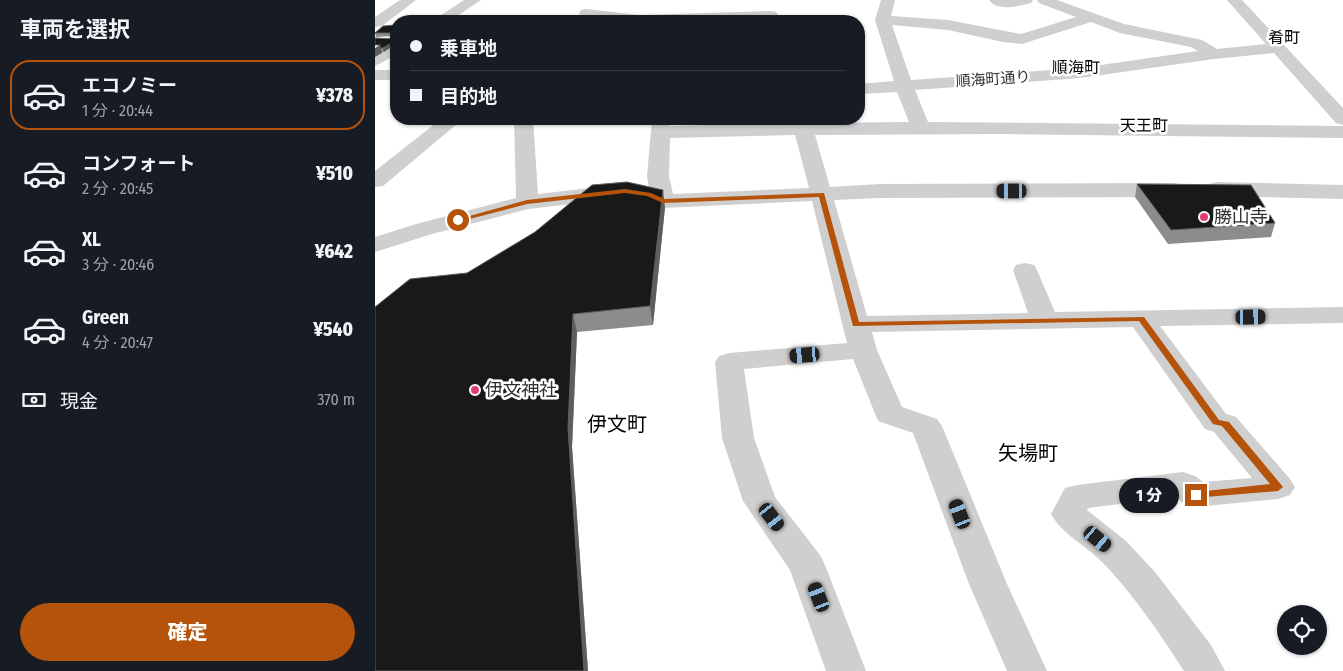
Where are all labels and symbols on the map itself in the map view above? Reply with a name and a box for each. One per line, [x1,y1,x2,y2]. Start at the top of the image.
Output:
district label: 肴町 [1268,28,1300,47]
district label: 順海町 [1052,58,1100,77]
street label: 順海町通り [955,67,1031,91]
district label: 天王町 [1120,116,1168,135]
car [997,184,1027,199]
place label: 勝山寺 [1214,206,1268,228]
route start [447,209,469,231]
marker: 勝山寺 [1198,211,1210,223]
car [1235,309,1266,325]
car [789,346,820,364]
place label: 伊文神社 [485,379,557,401]
marker: 伊文神社 [469,384,481,396]
district label: 伊文町 [587,412,647,436]
district label: 矢場町 [998,441,1058,465]
callout: 1 分 [1119,478,1179,512]
route end [1185,484,1207,506]
car [947,497,972,531]
car [756,501,787,533]
car [1081,524,1114,554]
car [806,580,831,614]

